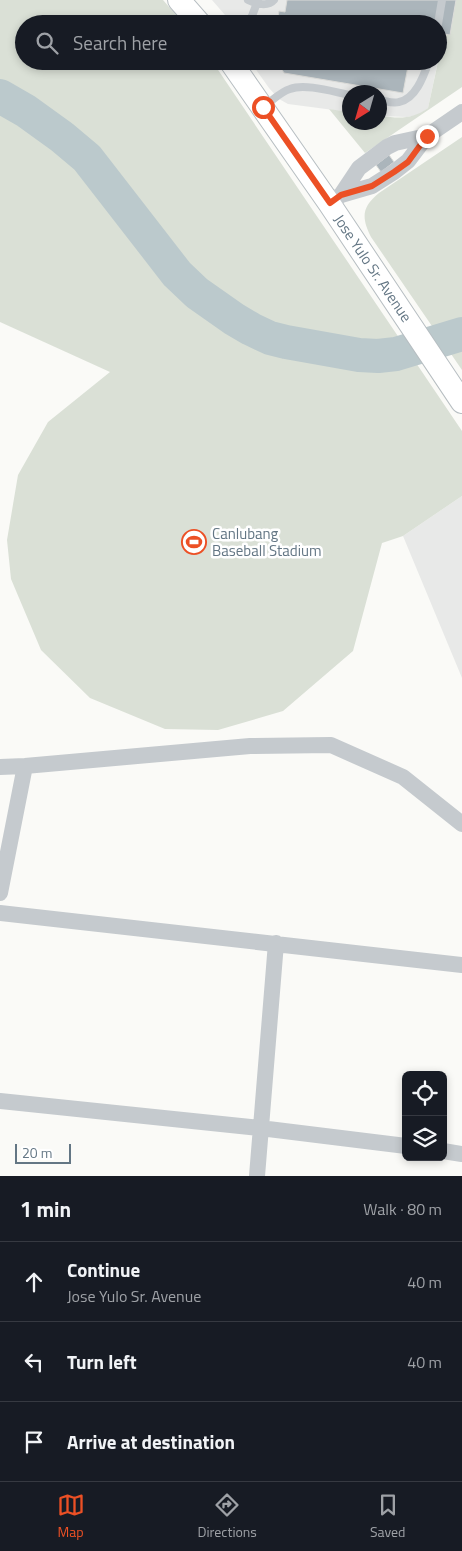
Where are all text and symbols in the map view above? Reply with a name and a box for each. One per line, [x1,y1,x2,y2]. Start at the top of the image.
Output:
search box [15,15,447,70]
text: Search here [73,28,167,57]
icon: search [33,29,61,57]
north arrow [342,85,387,130]
route start [252,96,275,119]
route end [416,125,439,148]
street label: Jose Yulo Sr. Avenue [328,209,418,327]
place label: Canlubang Baseball Stadium [212,522,321,562]
sports icon: Canlubang Baseball Stadium [181,529,207,555]
map controls [402,1071,447,1161]
button: locate [402,1071,447,1116]
button: layers [402,1116,447,1161]
scale bar [15,1141,71,1164]
text: 20 m [22,1142,52,1163]
text: 1 min [20,1193,71,1225]
text: Walk · 80 m [363,1197,442,1221]
text: Continue [67,1255,140,1284]
icon: ahead [20,1268,48,1296]
text: 40 m [407,1270,442,1294]
text: Jose Yulo Sr. Avenue [67,1284,201,1308]
text: Turn left [67,1347,137,1376]
icon: left [20,1348,48,1376]
text: 40 m [407,1350,442,1374]
text: Arrive at destination [67,1427,235,1456]
icon: arrive [20,1428,48,1456]
tab: Map [57,1491,85,1542]
tab: Directions [198,1491,257,1542]
tab: Saved [370,1491,406,1542]

